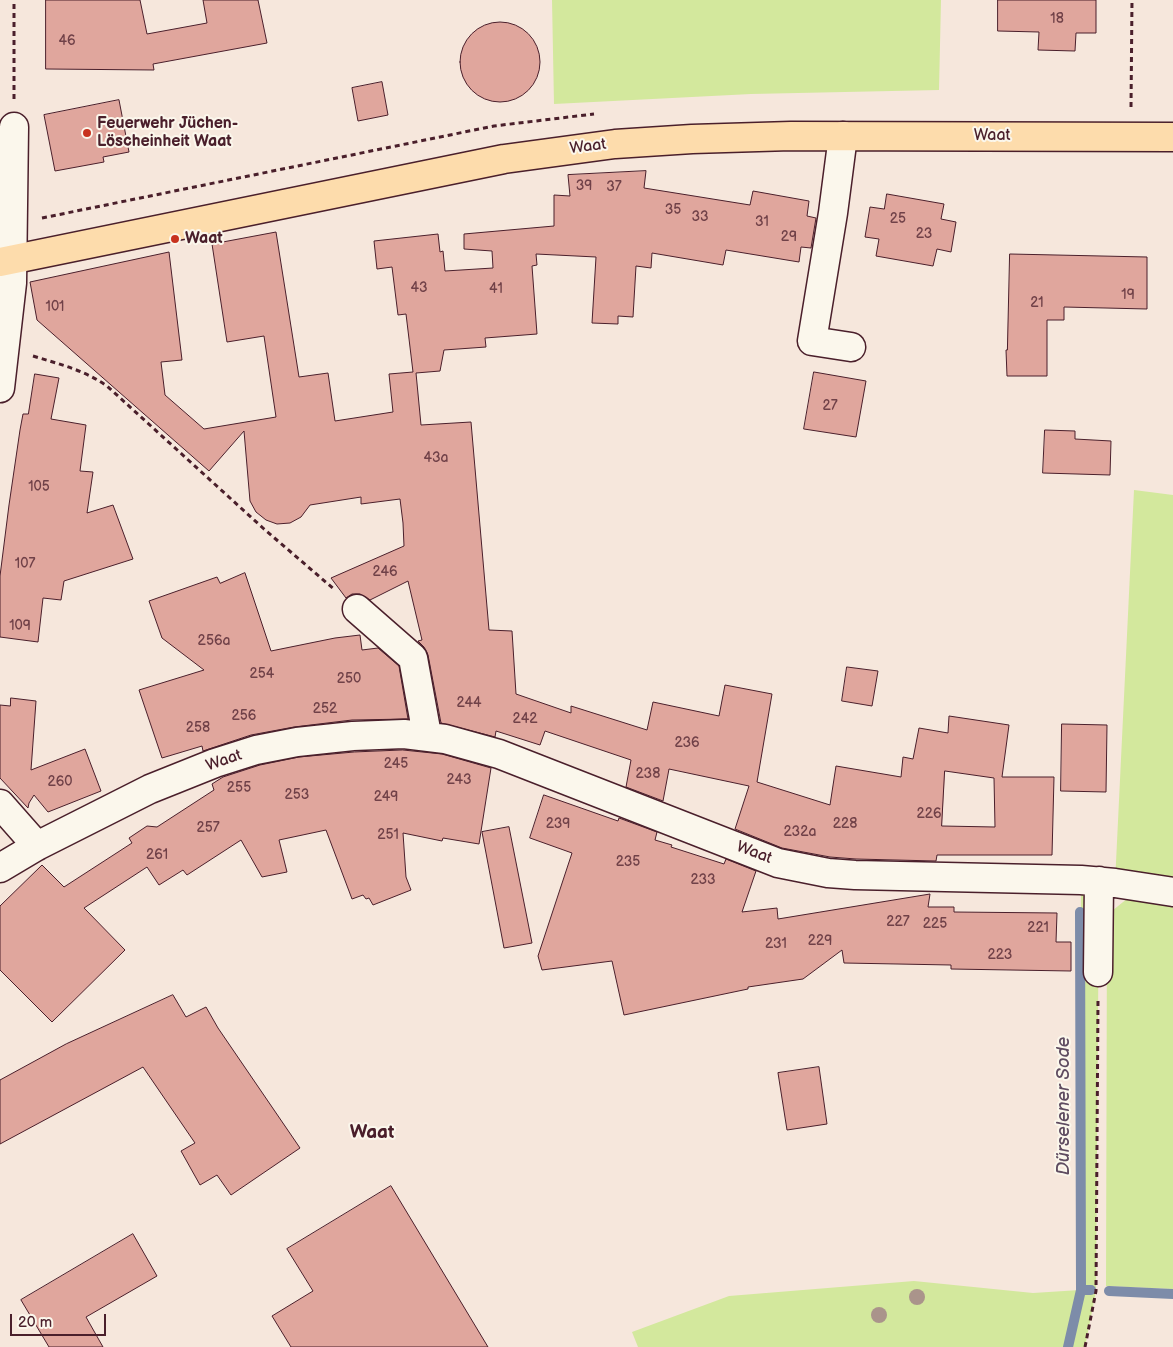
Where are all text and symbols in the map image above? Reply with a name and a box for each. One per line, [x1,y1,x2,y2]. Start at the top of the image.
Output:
house number: 18 [1050,11,1064,27]
house number: 46 [58,33,76,49]
place label: Feuerwehr Jüchen- Löscheinheit Waat [97,114,238,152]
street label: Waat [974,126,1010,146]
marker: Feuerwehr Jüchen- Löscheinheit Waat [81,127,93,139]
street label: Waat [569,135,607,159]
house number: 39 [576,178,592,194]
house number: 37 [606,179,622,195]
house number: 35 [665,202,681,218]
house number: 33 [691,209,709,225]
house number: 25 [890,211,906,227]
house number: 31 [755,214,769,230]
house number: 23 [916,226,932,242]
place label: Waat [185,229,223,249]
house number: 29 [781,229,797,245]
marker: Waat [169,233,181,245]
house number: 43 [410,280,428,296]
house number: 41 [489,281,503,297]
house number: 19 [1121,287,1135,303]
house number: 21 [1030,295,1044,311]
house number: 101 [45,299,65,315]
house number: 27 [822,398,838,414]
house number: 43a [423,450,449,466]
house number: 105 [28,479,50,495]
house number: 107 [15,556,35,572]
house number: 246 [372,564,398,580]
house number: 109 [9,618,31,634]
house number: 256a [198,633,230,649]
house number: 254 [250,666,274,682]
house number: 250 [337,671,361,687]
house number: 244 [456,695,482,711]
house number: 252 [313,701,337,717]
house number: 256 [232,708,256,724]
house number: 242 [513,711,537,727]
house number: 258 [186,720,210,736]
house number: 236 [674,735,700,751]
street label: Waat [204,746,244,776]
house number: 245 [384,756,408,772]
house number: 238 [636,766,660,782]
house number: 243 [446,772,472,788]
house number: 260 [47,774,73,790]
house number: 255 [227,780,251,796]
house number: 253 [285,787,309,803]
house number: 249 [374,789,398,805]
house number: 226 [916,806,942,822]
house number: 239 [546,816,570,832]
house number: 228 [833,816,857,832]
house number: 257 [196,820,220,836]
house number: 232a [784,824,816,840]
house number: 251 [377,827,399,843]
street label: Waat [733,837,775,869]
house number: 261 [146,847,168,863]
house number: 235 [616,854,640,870]
house number: 233 [690,872,716,888]
house number: 227 [886,914,910,930]
house number: 225 [923,916,947,932]
house number: 221 [1027,920,1049,936]
house number: 229 [808,933,832,949]
house number: 231 [765,936,787,952]
house number: 223 [988,947,1012,963]
water label: Dürselener Sode [1053,1037,1075,1175]
district label: Waat [350,1122,394,1144]
scale bar [12,1304,109,1336]
text: 20 m [18,1313,52,1332]

